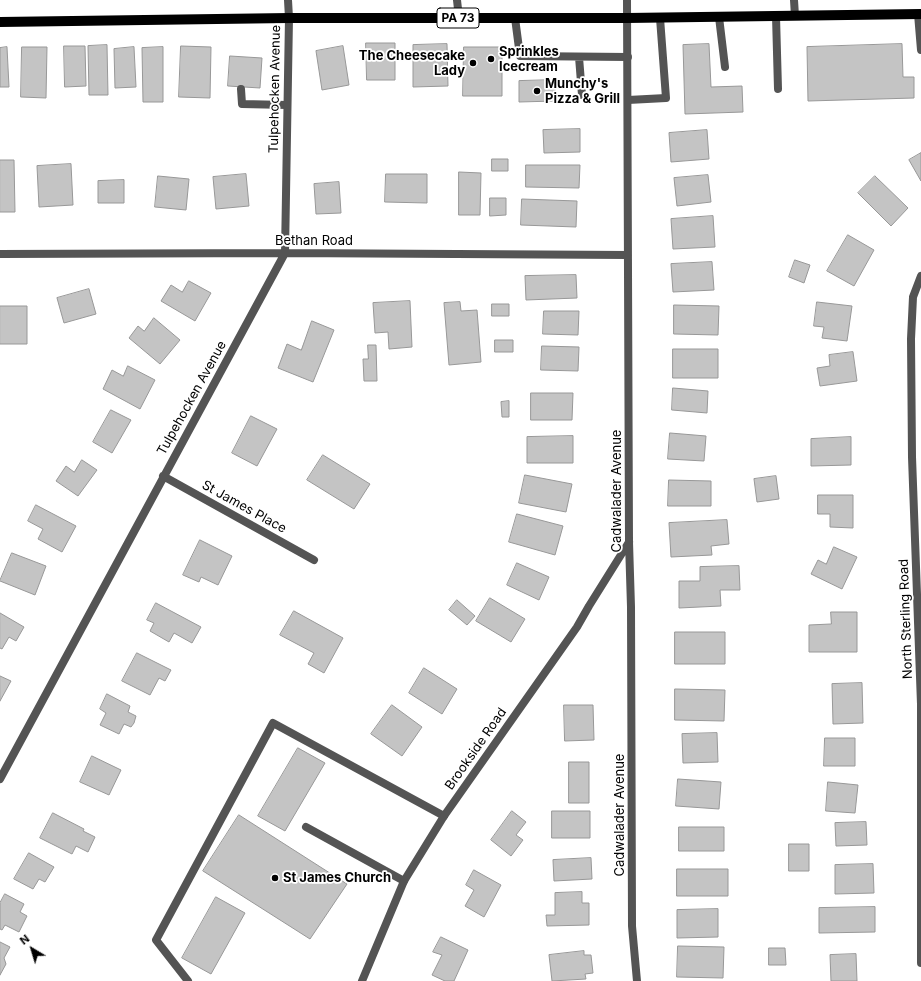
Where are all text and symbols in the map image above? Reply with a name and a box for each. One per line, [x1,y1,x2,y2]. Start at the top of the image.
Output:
road number: PA 73 [437,8,479,28]
street label: Tulpehocken Avenue [266,25,284,153]
place label: Sprinkles Icecream [499,44,559,75]
place label: The Cheesecake Lady [359,48,465,79]
marker: Sprinkles Icecream [486,54,496,64]
marker: The Cheesecake Lady [468,58,478,68]
place label: Munchy's Pizza & Grill [545,76,620,107]
marker: Munchy's Pizza & Grill [532,86,542,96]
street label: Bethan Road [275,233,353,249]
street label: Tulpehocken Avenue [154,338,230,458]
street label: Cadwalader Avenue [609,430,625,552]
street label: St James Place [199,477,289,537]
street label: North Sterling Road [896,559,916,679]
street label: Brookside Road [442,705,510,793]
street label: Cadwalader Avenue [612,754,628,876]
place label: St James Church [283,870,391,886]
marker: St James Church [270,873,280,883]
north arrow [12,929,52,969]
text: N [17,931,32,948]

